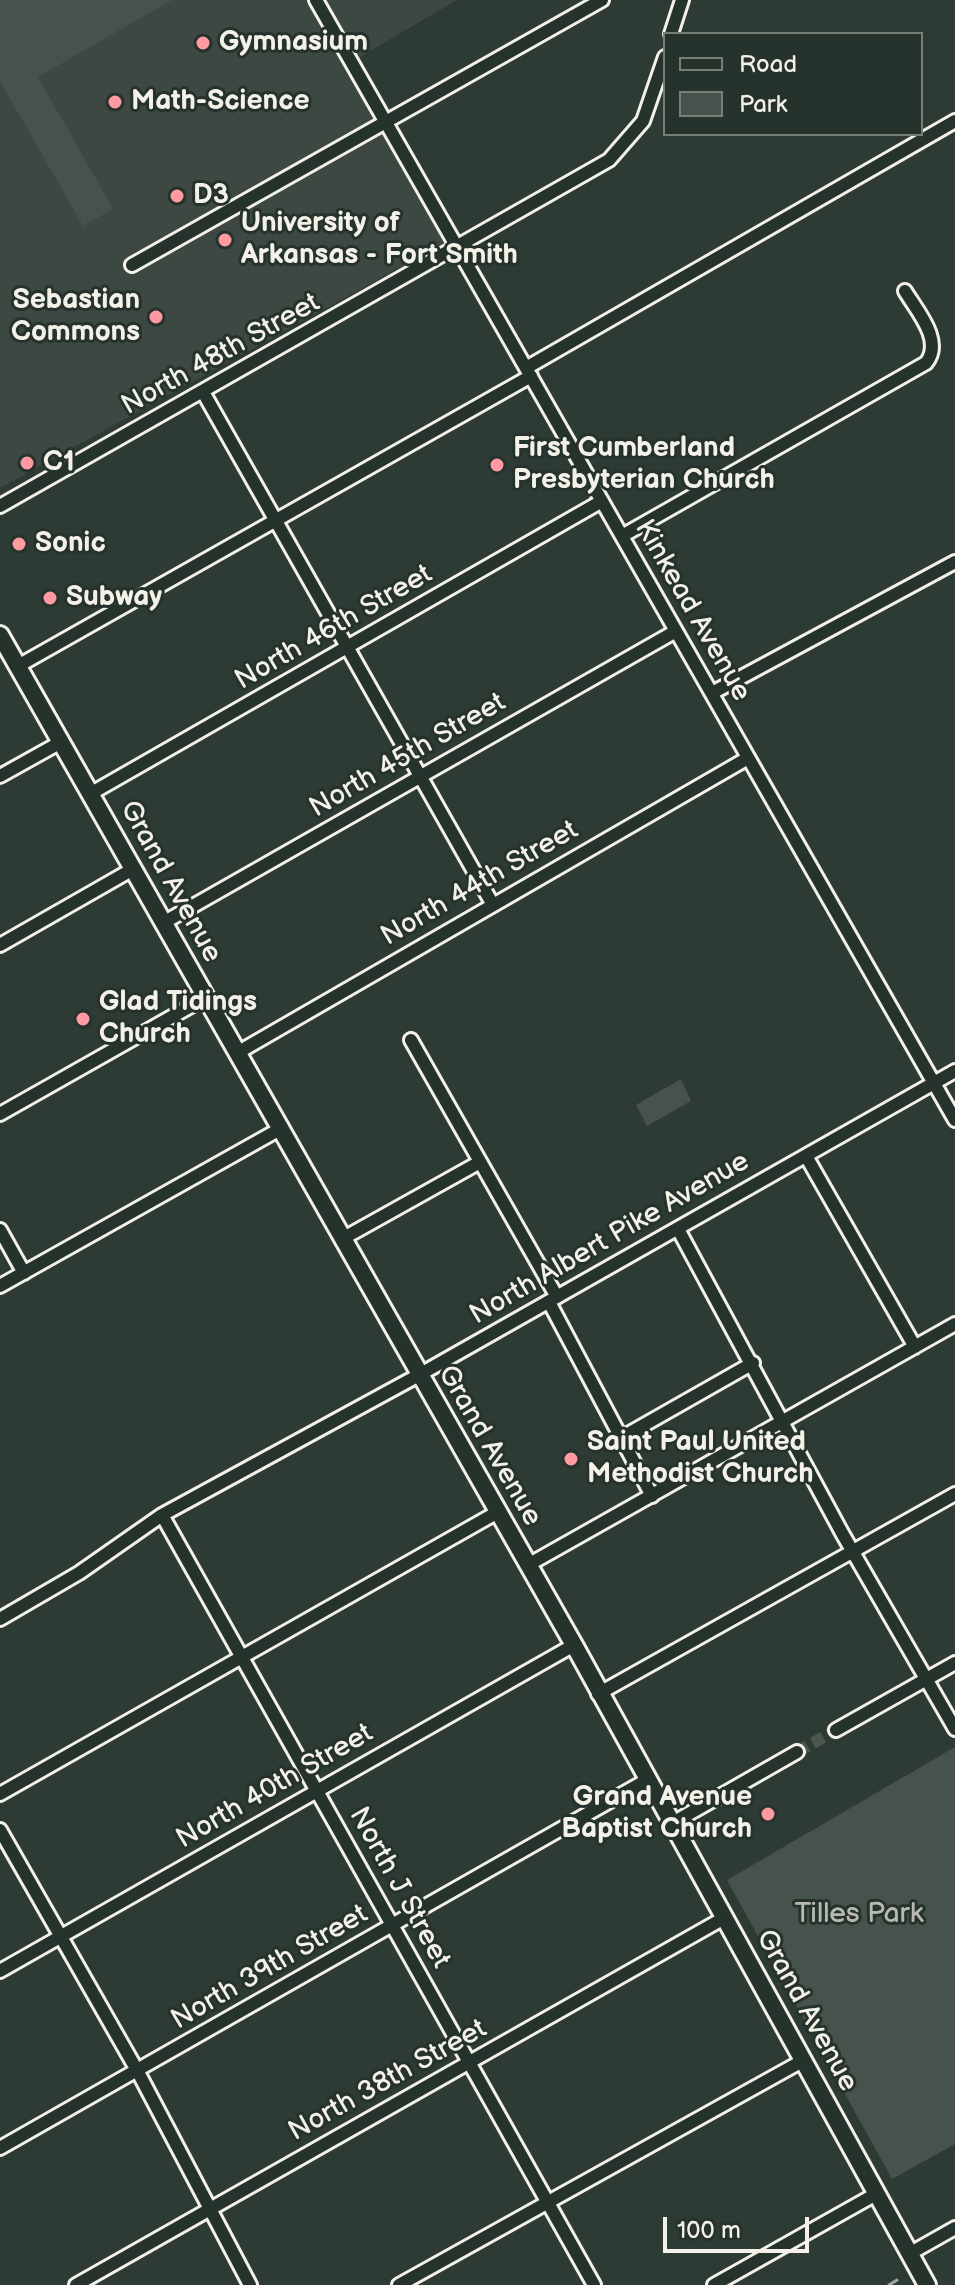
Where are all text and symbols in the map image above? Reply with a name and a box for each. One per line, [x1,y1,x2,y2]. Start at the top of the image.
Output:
place label: Gymnasium [219,26,368,60]
legend [663,32,923,136]
marker: Gymnasium [194,34,212,52]
text: Road [739,50,797,79]
place label: Math-Science [131,85,310,119]
text: Park [739,90,787,119]
marker: Math-Science [106,93,124,111]
place label: D3 [193,179,229,213]
marker: D3 [168,187,186,205]
place label: University of Arkansas - Fort Smith [241,207,518,273]
marker: University of Arkansas - Fort Smith [216,231,234,249]
place label: Sebastian Commons [11,284,140,350]
street label: North 48th Street [116,287,326,423]
marker: Sebastian Commons [147,308,165,326]
place label: First Cumberland Presbyterian Church [513,432,775,498]
place label: C1 [43,446,75,480]
marker: C1 [18,454,36,472]
marker: First Cumberland Presbyterian Church [488,456,506,474]
street label: Kinkead Avenue [627,514,757,708]
place label: Sonic [35,527,106,561]
marker: Sonic [10,535,28,553]
street label: North 46th Street [230,558,438,698]
place label: Subway [66,581,162,615]
marker: Subway [41,589,59,607]
street label: North 45th Street [304,686,512,826]
street label: Grand Avenue [112,795,228,969]
street label: North 44th Street [376,814,584,954]
place label: Glad Tidings Church [99,986,257,1052]
marker: Glad Tidings Church [74,1010,92,1028]
street label: North Albert Pike Avenue [464,1145,756,1333]
street label: Grand Avenue [430,1360,548,1532]
place label: Saint Paul United Methodist Church [587,1426,814,1492]
marker: Saint Paul United Methodist Church [562,1450,580,1468]
street label: North 40th Street [171,1717,379,1857]
place label: Grand Avenue Baptist Church [561,1781,752,1847]
street label: North J Street [341,1802,457,1974]
marker: Grand Avenue Baptist Church [759,1805,777,1823]
street label: North 39th Street [166,1898,374,2038]
park label: Tilles Park [795,1898,923,1932]
street label: Grand Avenue [748,1924,864,2098]
street label: North 38th Street [283,2013,493,2149]
scale bar [667,2201,813,2251]
text: 100 m [677,2216,741,2245]

